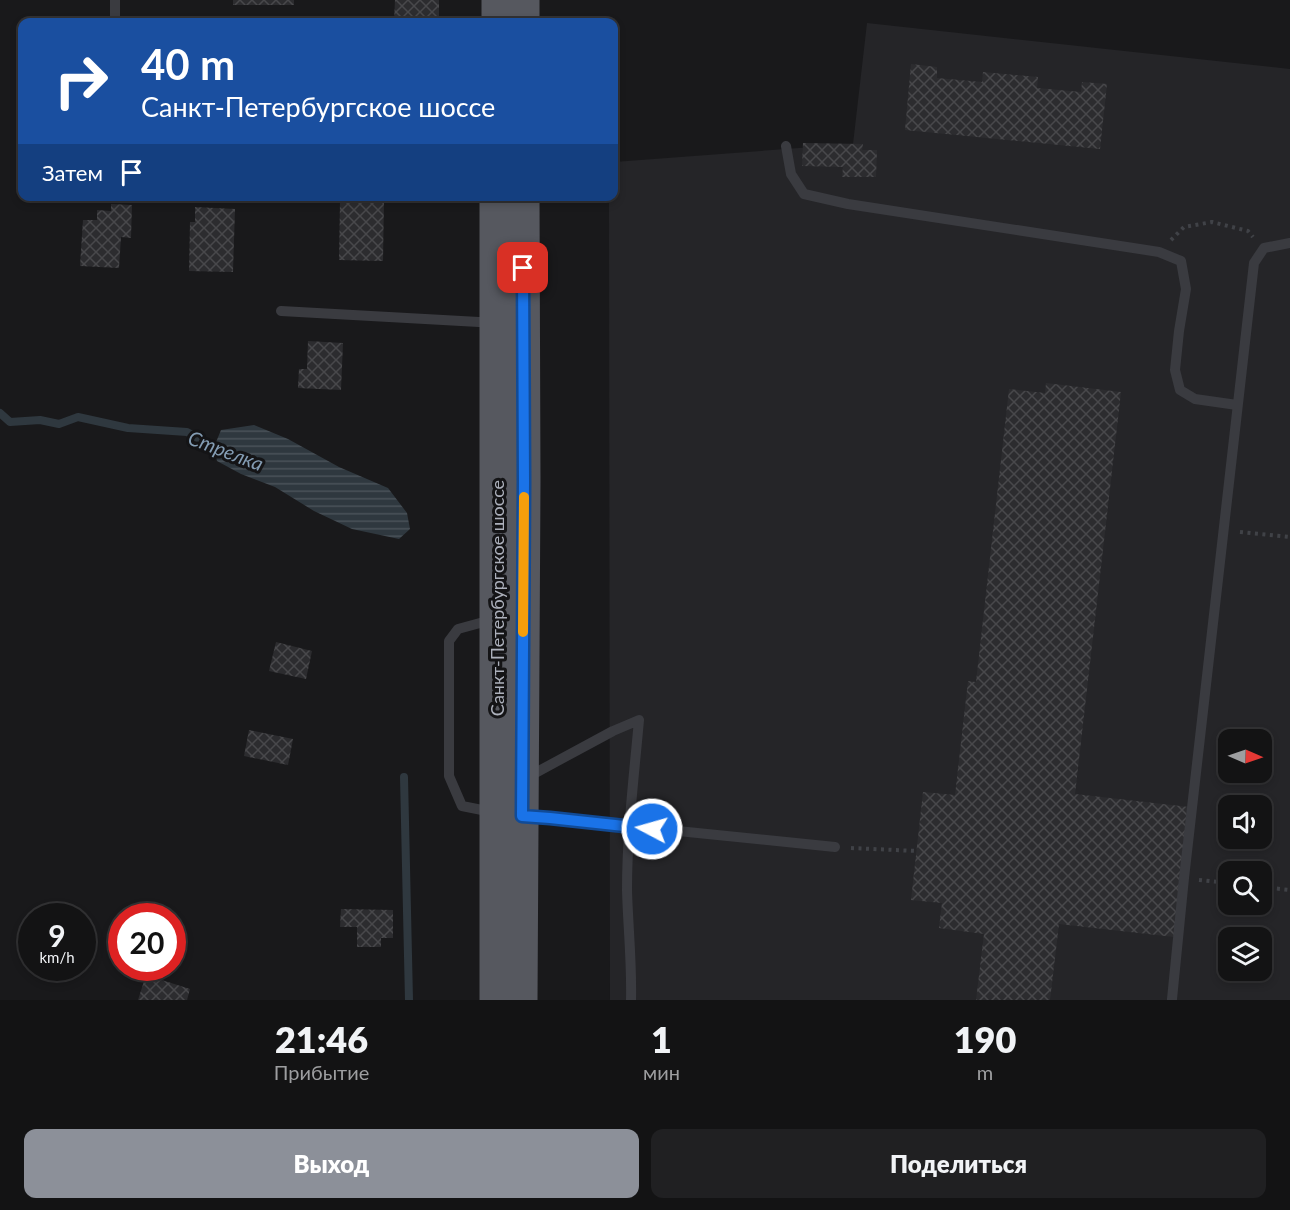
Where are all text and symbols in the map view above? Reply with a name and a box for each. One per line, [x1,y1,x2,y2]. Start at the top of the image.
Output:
text: 40 m [141,39,235,89]
icon: right [42,42,120,120]
text: Санкт-Петербургское шоссе [141,90,495,123]
icon: arrive [115,156,148,189]
text: Затем [42,159,103,186]
pin [497,242,548,293]
icon: arrive [506,251,539,284]
water label: Стрелка [185,425,267,475]
street label: Санкт-Петербургское шоссе [486,480,508,716]
north arrow [1218,729,1272,783]
map controls [1218,729,1272,981]
button: sound [1218,795,1272,849]
position arrow [620,797,684,861]
button: search [1218,861,1272,915]
speed limit sign: 20 [108,903,186,981]
text: 9 [48,917,66,953]
button: layers [1218,927,1272,981]
text: km/h [39,948,75,966]
text: 21:46 [275,1017,368,1061]
text: 1 [651,1017,672,1061]
text: 190 [954,1017,1016,1061]
text: Прибытие [274,1060,369,1084]
text: мин [643,1060,680,1084]
text: m [977,1060,993,1084]
button: Выход [24,1129,639,1198]
button: Поделиться [651,1129,1266,1198]

